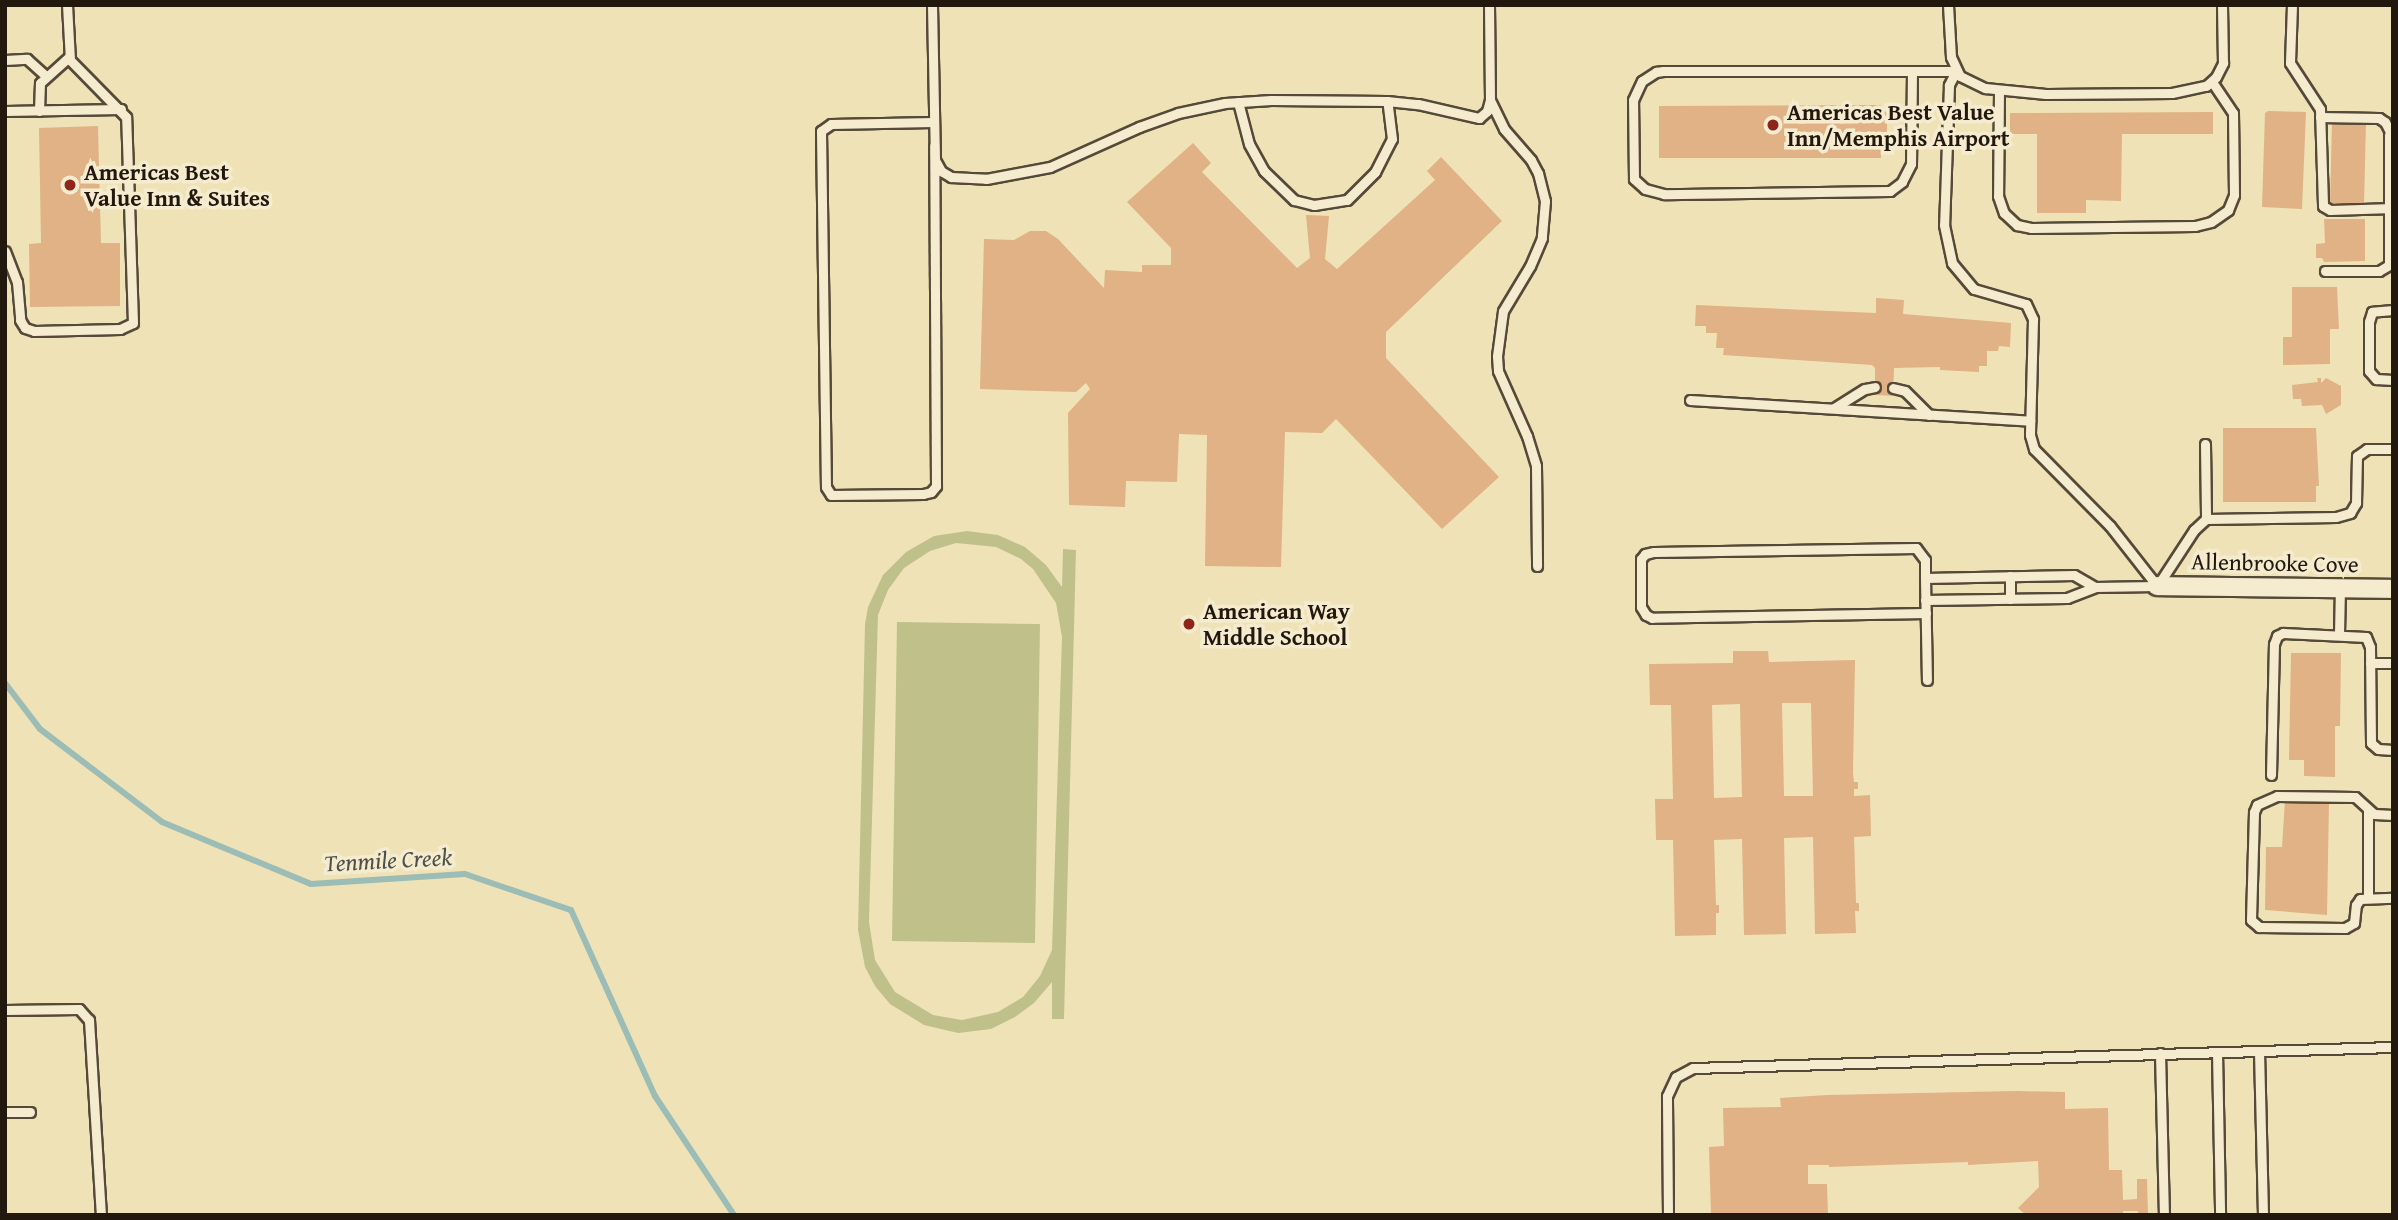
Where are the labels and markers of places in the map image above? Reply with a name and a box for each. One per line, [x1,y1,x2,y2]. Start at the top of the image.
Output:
place label: Americas Best Value Inn/Memphis Airport [1787,98,2009,152]
marker: Americas Best Value Inn/Memphis Airport [1765,117,1781,133]
place label: Americas Best Value Inn & Suites [84,158,270,212]
marker: Americas Best Value Inn & Suites [62,177,78,193]
place label: American Way Middle School [1203,597,1350,651]
marker: American Way Middle School [1181,616,1197,632]

